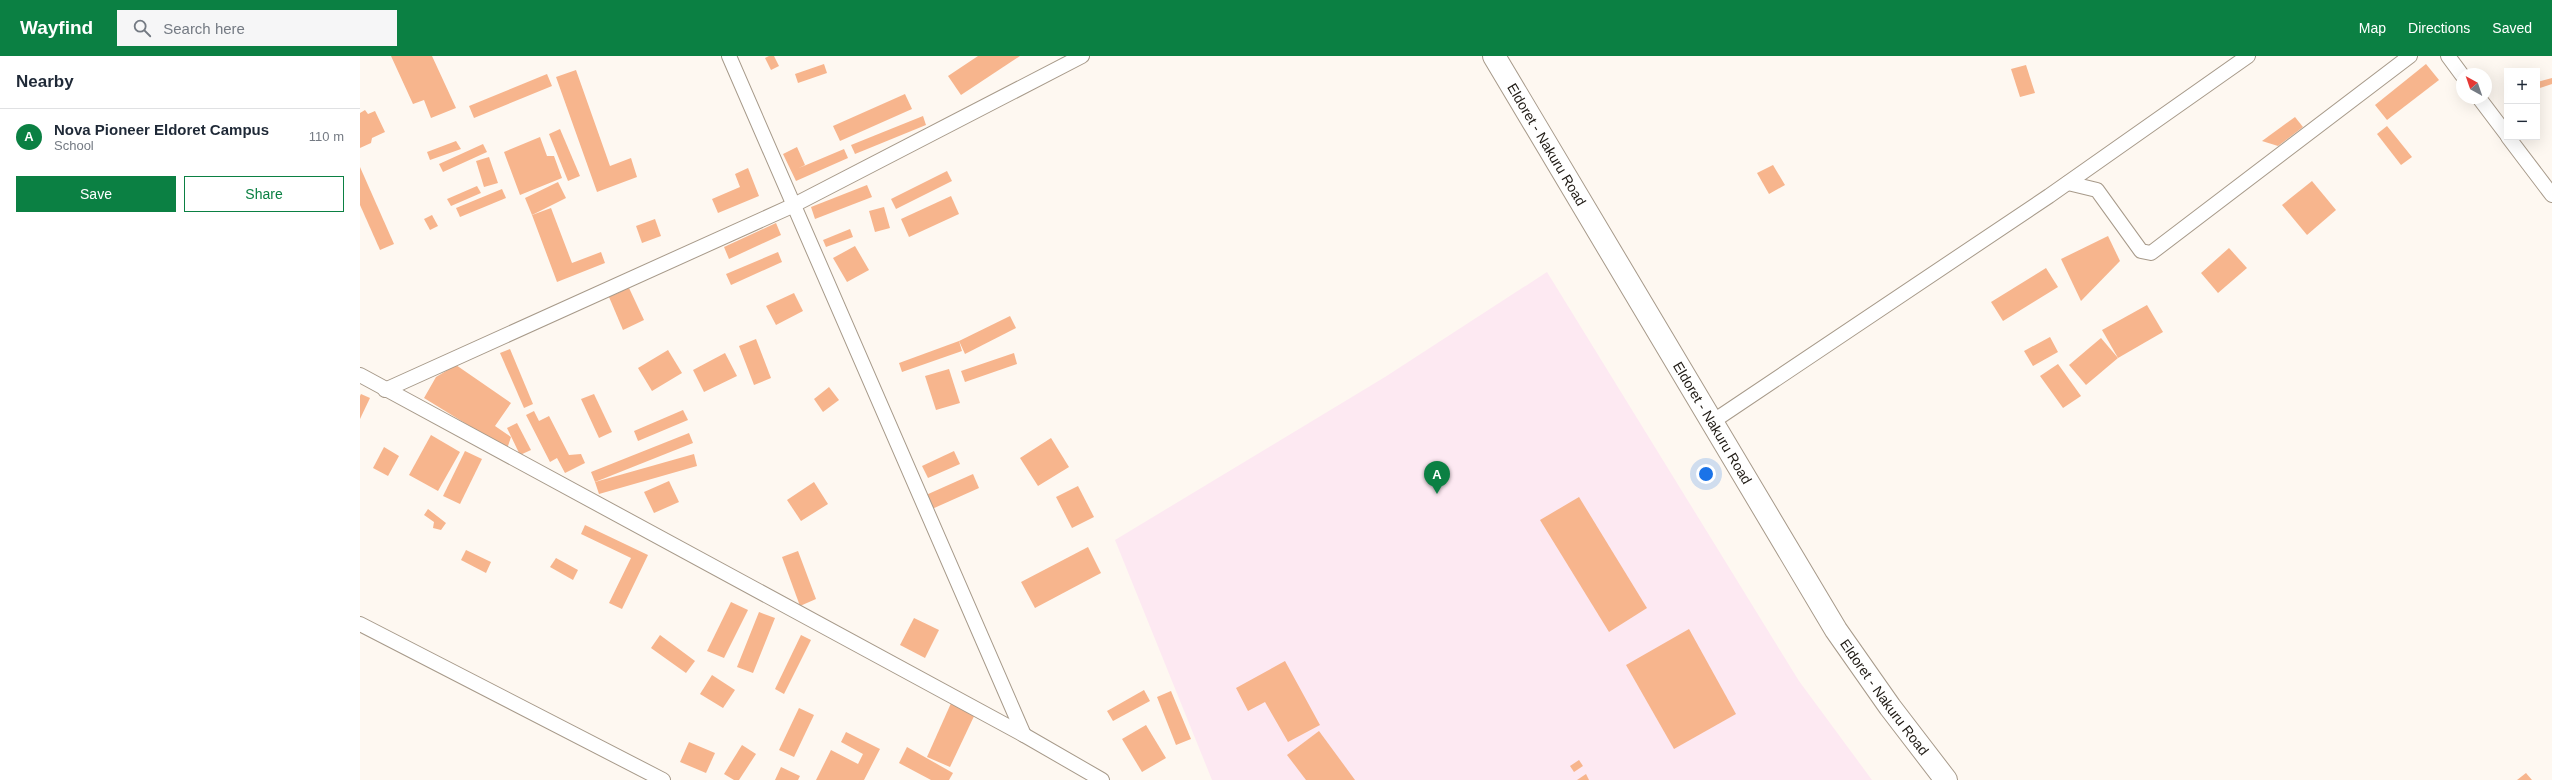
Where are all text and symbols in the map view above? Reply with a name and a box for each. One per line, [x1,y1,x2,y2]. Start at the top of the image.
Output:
search box [117,10,397,46]
text: Wayfind [20,17,93,38]
icon: search [131,17,153,39]
text: Search here [163,20,245,37]
text: Map [2359,20,2386,36]
text: Directions [2408,20,2470,36]
text: Saved [2492,20,2532,36]
north arrow [2456,68,2492,104]
map controls [2504,68,2540,140]
button: + [2504,68,2540,104]
text: Nearby [16,72,74,91]
street label: Eldoret - Nakuru Road [1504,80,1589,208]
button: − [2504,104,2540,140]
text: Nova Pioneer Eldoret Campus [54,121,269,138]
text: A [24,129,34,144]
text: 110 m [309,129,344,144]
text: School [54,138,94,153]
button: Save [16,176,176,212]
button: Share [184,176,344,212]
street label: Eldoret - Nakuru Road [1670,359,1755,487]
pin: A [1424,461,1450,494]
your location [1696,464,1716,484]
street label: Eldoret - Nakuru Road [1837,636,1932,758]

